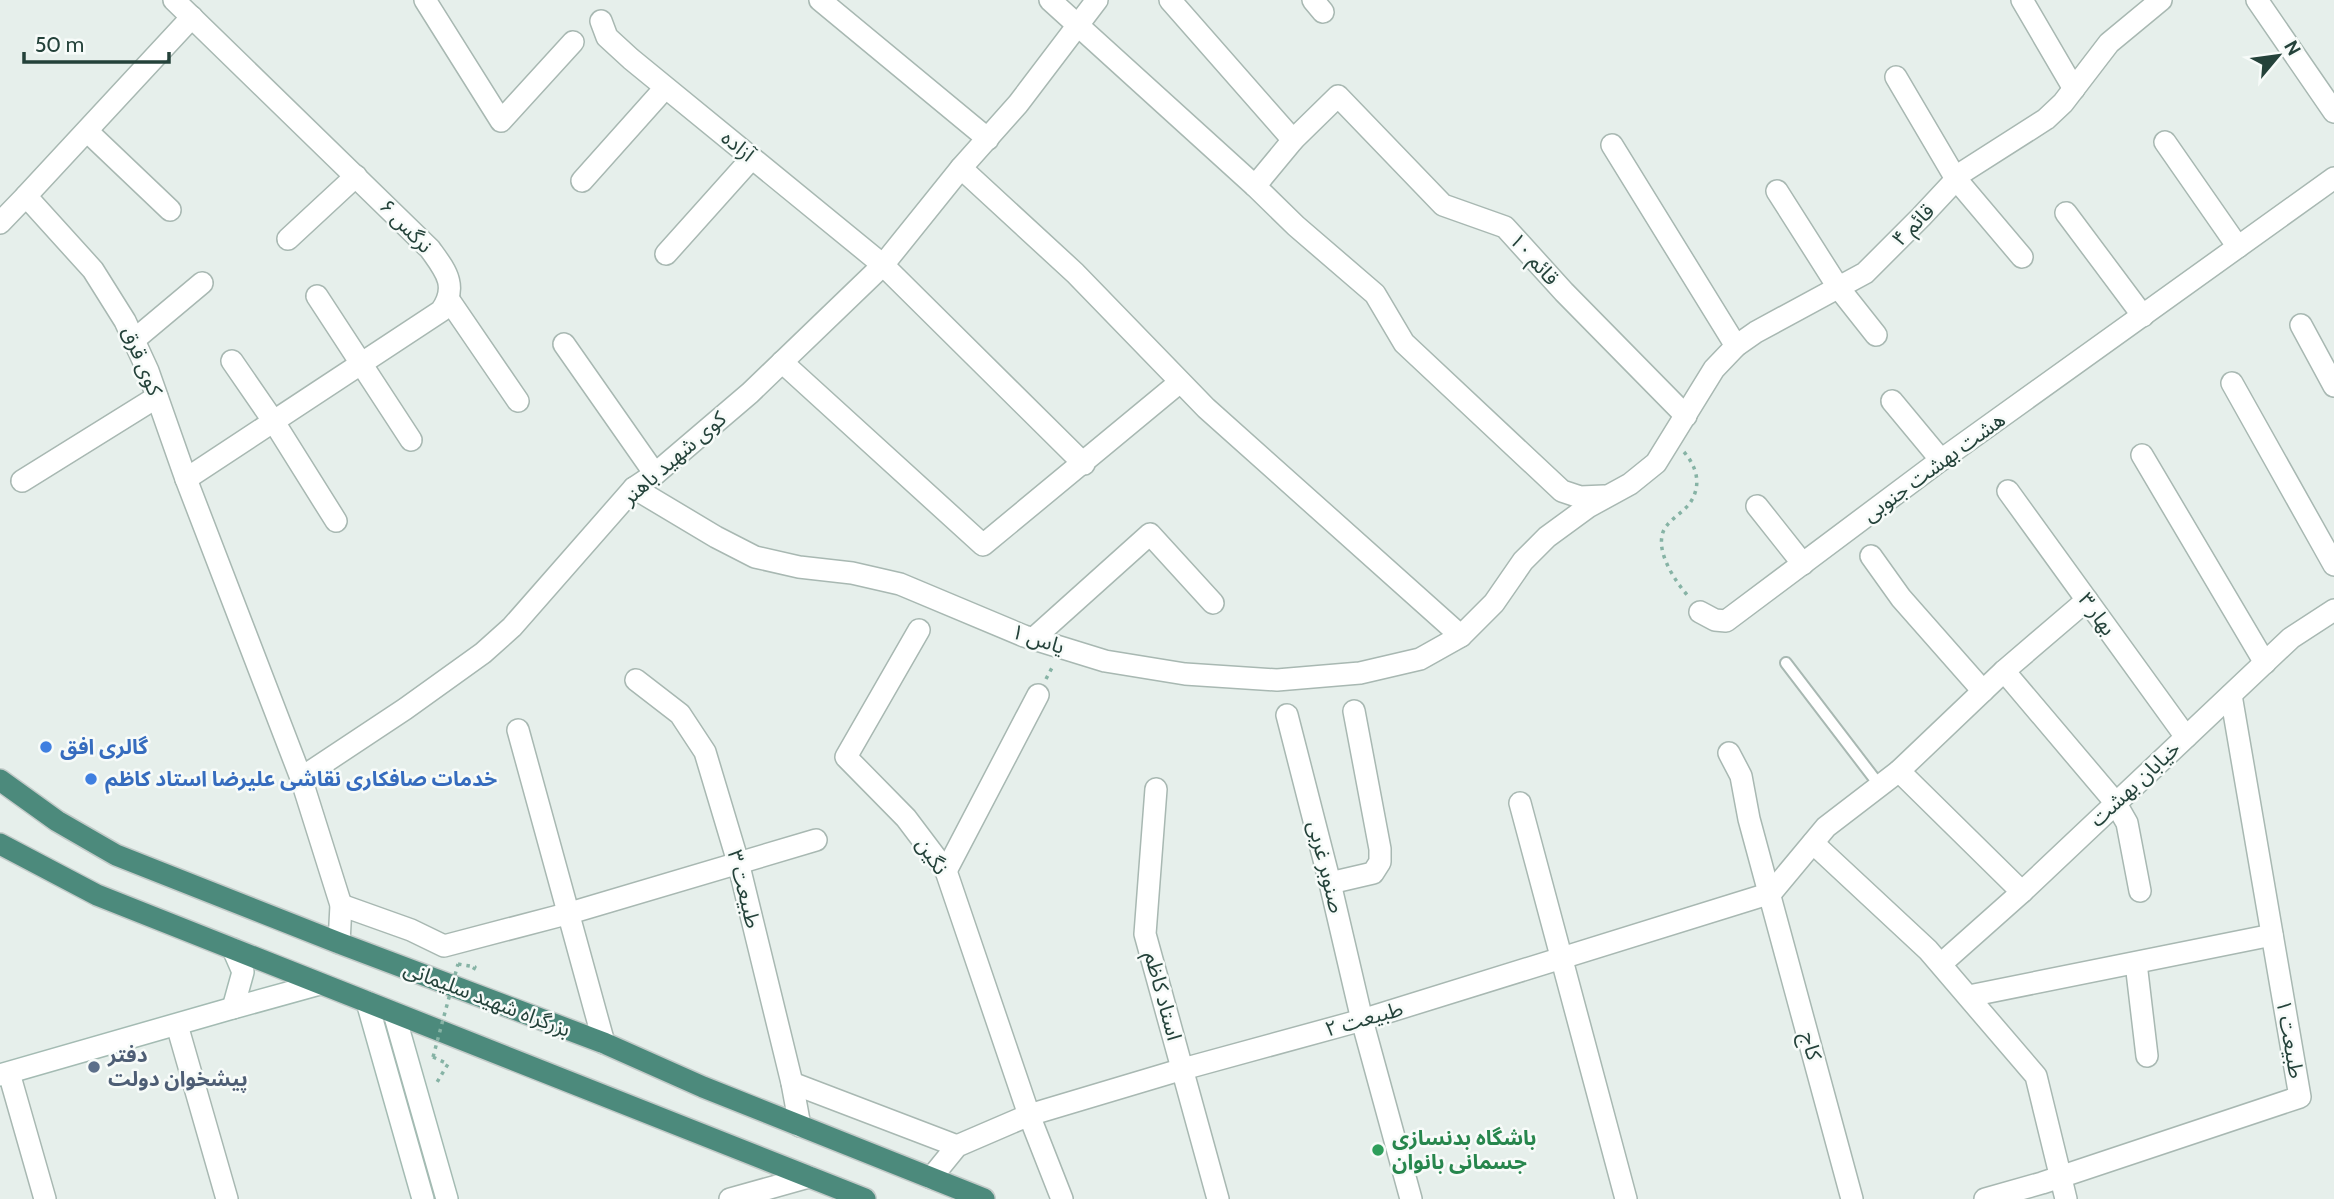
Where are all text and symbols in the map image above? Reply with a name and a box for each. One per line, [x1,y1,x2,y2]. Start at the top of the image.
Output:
scale bar [24,21,170,65]
north arrow [2243,21,2313,91]
text: 50 m [35,32,84,57]
text: N [2279,37,2306,59]
street label: آزاده [717,125,761,167]
street label: نرگس ۶ [375,194,438,258]
street label: قائم ۴ [1886,198,1941,253]
street label: قائم ۱۰ [1502,227,1564,292]
street label: کوی قرق [117,323,168,399]
street label: کوی شهید باهنر [616,406,731,510]
street label: هشت بهشت جنوبی [1858,407,2010,527]
street label: بهار ۳ [2074,587,2121,640]
street label: یاس ۱ [1008,618,1068,659]
place label: گالری افق [60,734,149,760]
street label: خیابان بهشت [2084,736,2185,832]
marker: گالری افق [38,739,54,755]
place label: خدمات صافکاری نقاشی علیرضا استاد کاظم [105,766,497,794]
marker: خدمات صافکاری نقاشی علیرضا استاد کاظم [83,771,99,787]
street label: صنوبر غربی [1303,818,1350,916]
street label: نگین [911,832,954,879]
street label: طبیعت ٣ [723,847,766,931]
street label: استاد کاظم [1137,949,1187,1044]
street label: بزرگراه شهید سلیمانی [400,955,574,1042]
street label: طبیعت ۲ [1322,995,1406,1042]
street label: طبیعت ۱ [2271,997,2310,1080]
street label: کاج [1793,1029,1827,1064]
place label: دفتر پیشخوان دولت [107,1042,248,1093]
marker: دفتر پیشخوان دولت [86,1059,102,1075]
place label: باشگاه بدنسازی جسمانی بانوان [1392,1125,1536,1174]
marker: باشگاه بدنسازی جسمانی بانوان [1370,1142,1386,1158]

